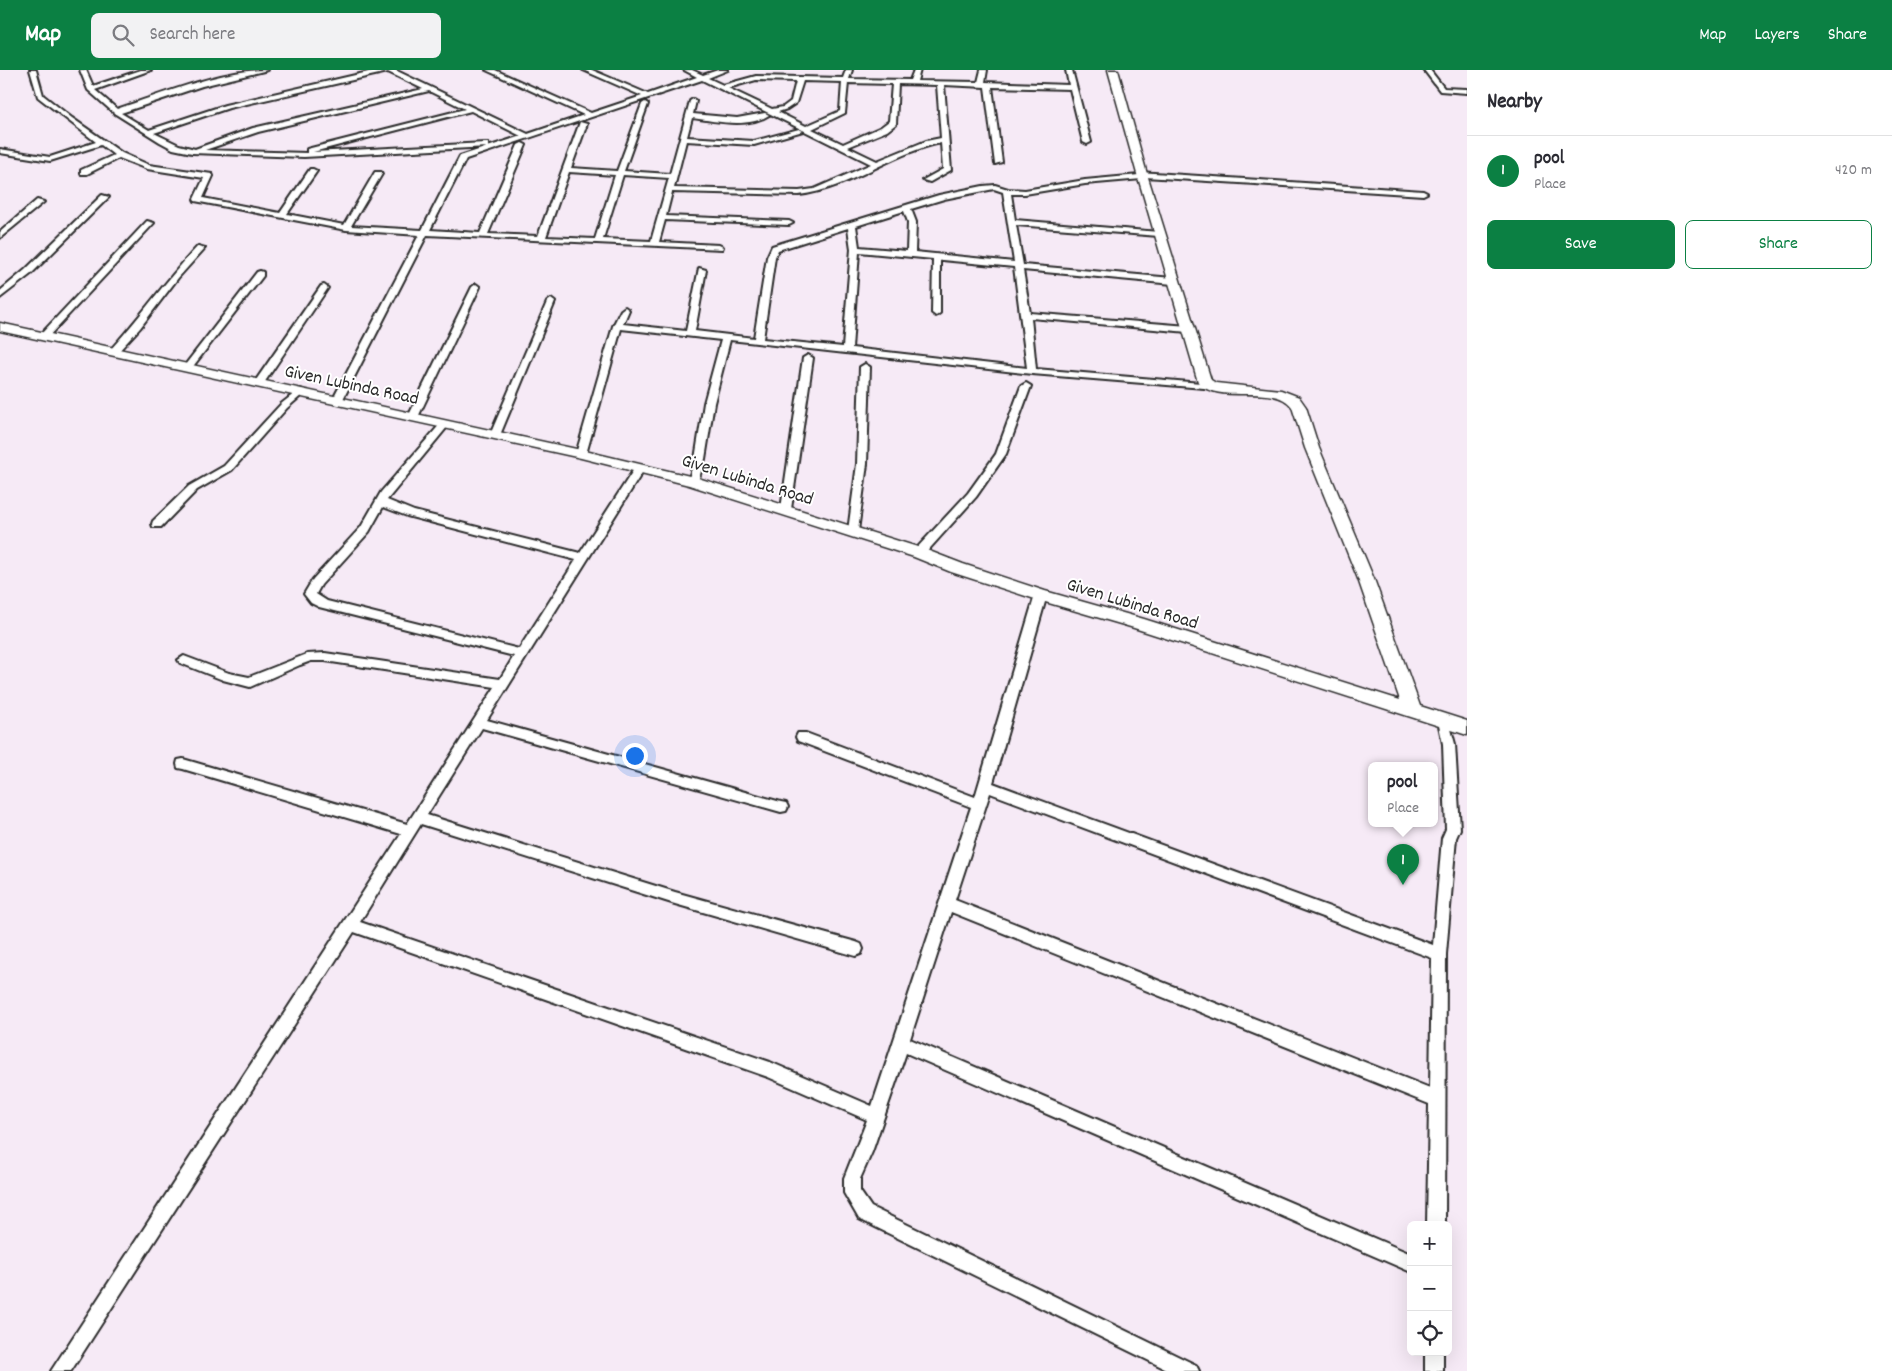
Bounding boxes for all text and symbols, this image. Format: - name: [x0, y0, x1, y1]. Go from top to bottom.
- search box: [91, 13, 441, 58]
- text: Map: [25, 18, 61, 52]
- icon: search: [109, 21, 137, 49]
- text: Search here: [149, 22, 235, 49]
- text: Map: [1699, 23, 1726, 48]
- text: Layers: [1754, 23, 1800, 48]
- text: Share: [1828, 23, 1867, 48]
- text: Nearby: [1487, 88, 1542, 118]
- text: pool: [1534, 146, 1564, 173]
- text: 1: [1501, 159, 1505, 182]
- text: 420 m: [1835, 159, 1872, 182]
- text: Place: [1534, 173, 1566, 196]
- button: Save: [1487, 220, 1675, 269]
- button: Share: [1685, 220, 1872, 269]
- street label: Given Lubinda Road: [282, 359, 421, 414]
- street label: Given Lubinda Road: [678, 448, 816, 514]
- street label: Given Lubinda Road: [1063, 572, 1201, 638]
- your location: [622, 743, 648, 769]
- popup: [1368, 762, 1438, 827]
- text: pool: [1387, 770, 1417, 797]
- text: Place: [1387, 797, 1419, 820]
- pin: 1: [1387, 844, 1419, 885]
- map controls: [1407, 1221, 1452, 1356]
- button: +: [1407, 1221, 1452, 1266]
- button: −: [1407, 1266, 1452, 1311]
- button: locate: [1407, 1311, 1452, 1356]

